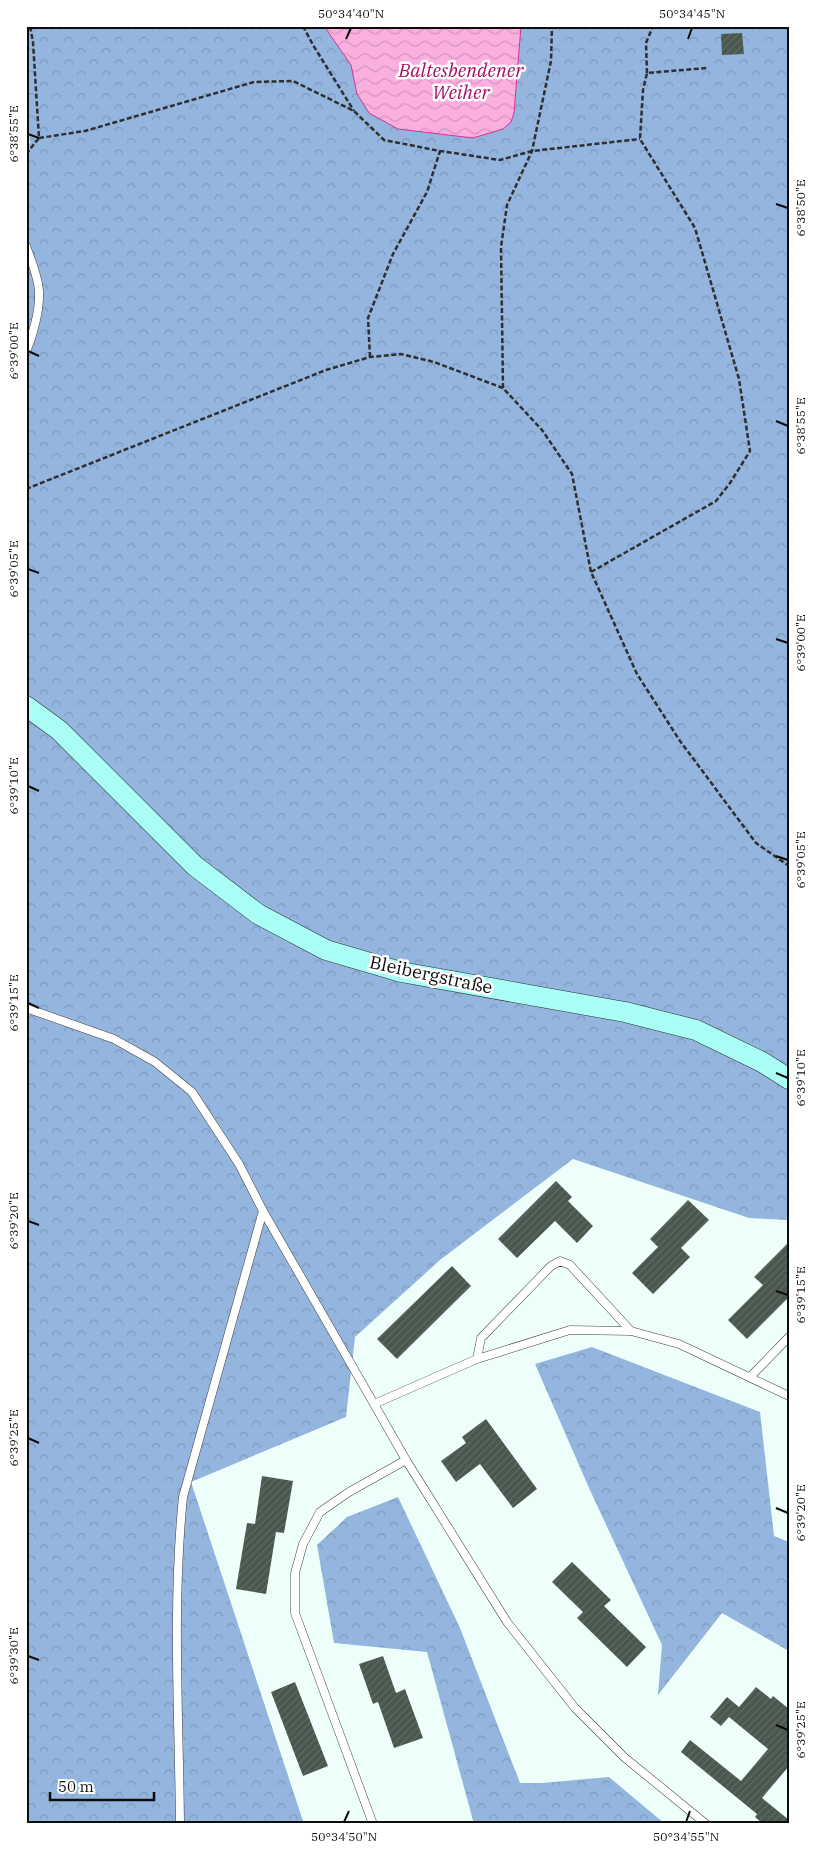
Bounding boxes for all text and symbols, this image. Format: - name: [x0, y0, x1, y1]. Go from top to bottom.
- text: 50°34'40"N: [318, 6, 384, 21]
- text: 50°34'45"N: [659, 6, 725, 21]
- water label: Baltesbendener Weiher: [398, 58, 524, 104]
- text: 6°38'55"E: [6, 105, 21, 163]
- text: 6°38'50"E: [793, 179, 808, 237]
- text: 6°39'00"E: [6, 322, 21, 380]
- text: 6°38'55"E: [793, 397, 808, 455]
- text: 6°39'05"E: [6, 540, 21, 598]
- text: 6°39'00"E: [793, 614, 808, 672]
- text: 6°39'10"E: [6, 757, 21, 815]
- text: 6°39'05"E: [793, 831, 808, 889]
- street label: Bleibergstraße: [368, 950, 495, 999]
- text: 6°39'15"E: [6, 974, 21, 1032]
- text: 6°39'10"E: [793, 1049, 808, 1107]
- text: 6°39'20"E: [6, 1192, 21, 1250]
- text: 6°39'15"E: [793, 1266, 808, 1324]
- text: 6°39'25"E: [6, 1409, 21, 1467]
- text: 6°39'20"E: [793, 1484, 808, 1542]
- text: 6°39'30"E: [6, 1627, 21, 1685]
- text: 6°39'25"E: [793, 1701, 808, 1759]
- scale bar: [50, 1770, 154, 1802]
- text: 50 m: [58, 1777, 94, 1796]
- text: 50°34'50"N: [311, 1829, 377, 1844]
- text: 50°34'55"N: [653, 1829, 719, 1844]

